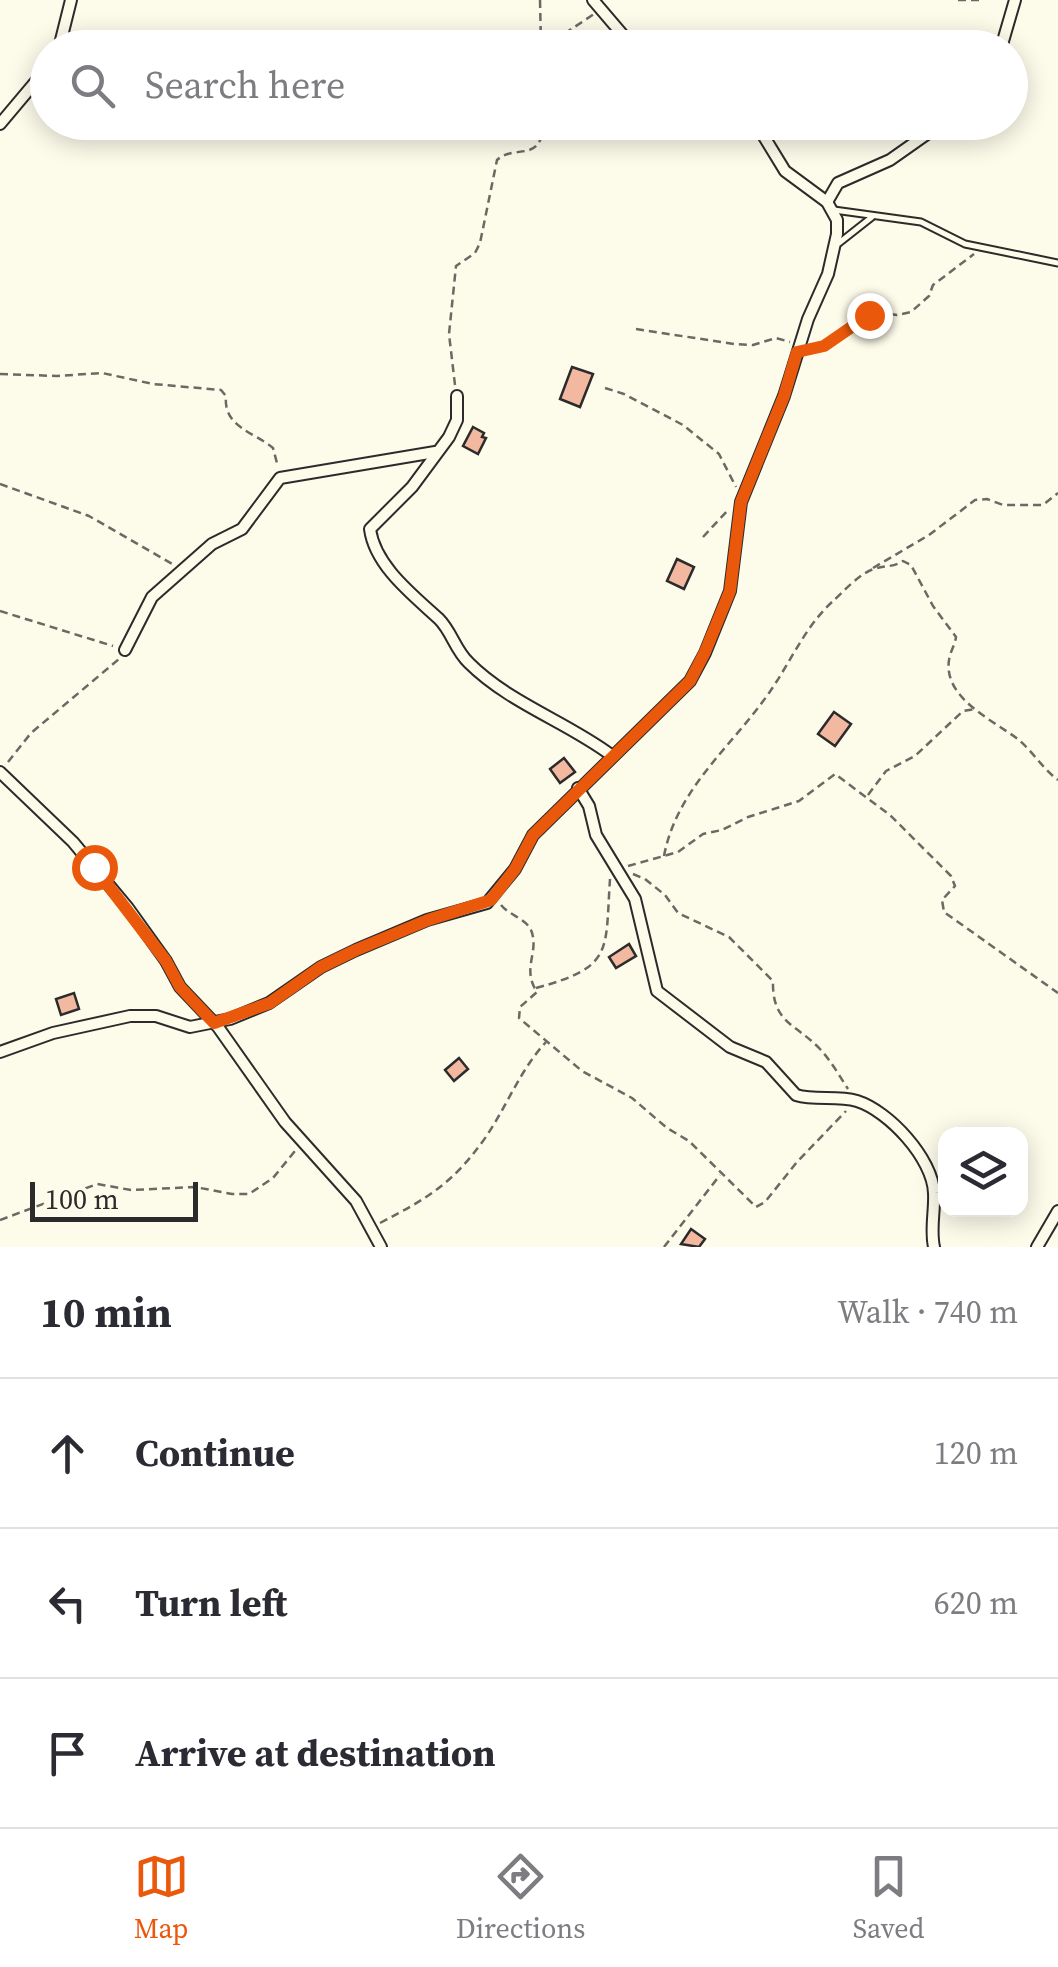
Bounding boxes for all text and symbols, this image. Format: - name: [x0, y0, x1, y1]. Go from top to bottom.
- search box: [30, 30, 1028, 140]
- icon: search: [65, 58, 120, 113]
- text: Search here: [145, 59, 345, 111]
- route end: [847, 293, 893, 339]
- route start: [72, 845, 118, 891]
- map controls: [938, 1127, 1028, 1217]
- button: layers: [938, 1127, 1028, 1217]
- scale bar: [30, 1177, 198, 1222]
- text: 100 m: [45, 1180, 119, 1218]
- text: 10 min: [40, 1283, 172, 1341]
- text: Walk · 740 m: [837, 1290, 1018, 1334]
- icon: ahead: [40, 1426, 95, 1481]
- text: Continue: [135, 1427, 295, 1479]
- text: 120 m: [934, 1431, 1018, 1475]
- icon: left: [40, 1576, 95, 1631]
- text: Turn left: [135, 1577, 287, 1629]
- text: 620 m: [934, 1581, 1018, 1625]
- icon: arrive: [40, 1726, 95, 1781]
- text: Arrive at destination: [135, 1727, 496, 1779]
- tab: Map: [134, 1849, 189, 1947]
- tab: Directions: [456, 1849, 585, 1947]
- tab: Saved: [853, 1849, 924, 1947]

